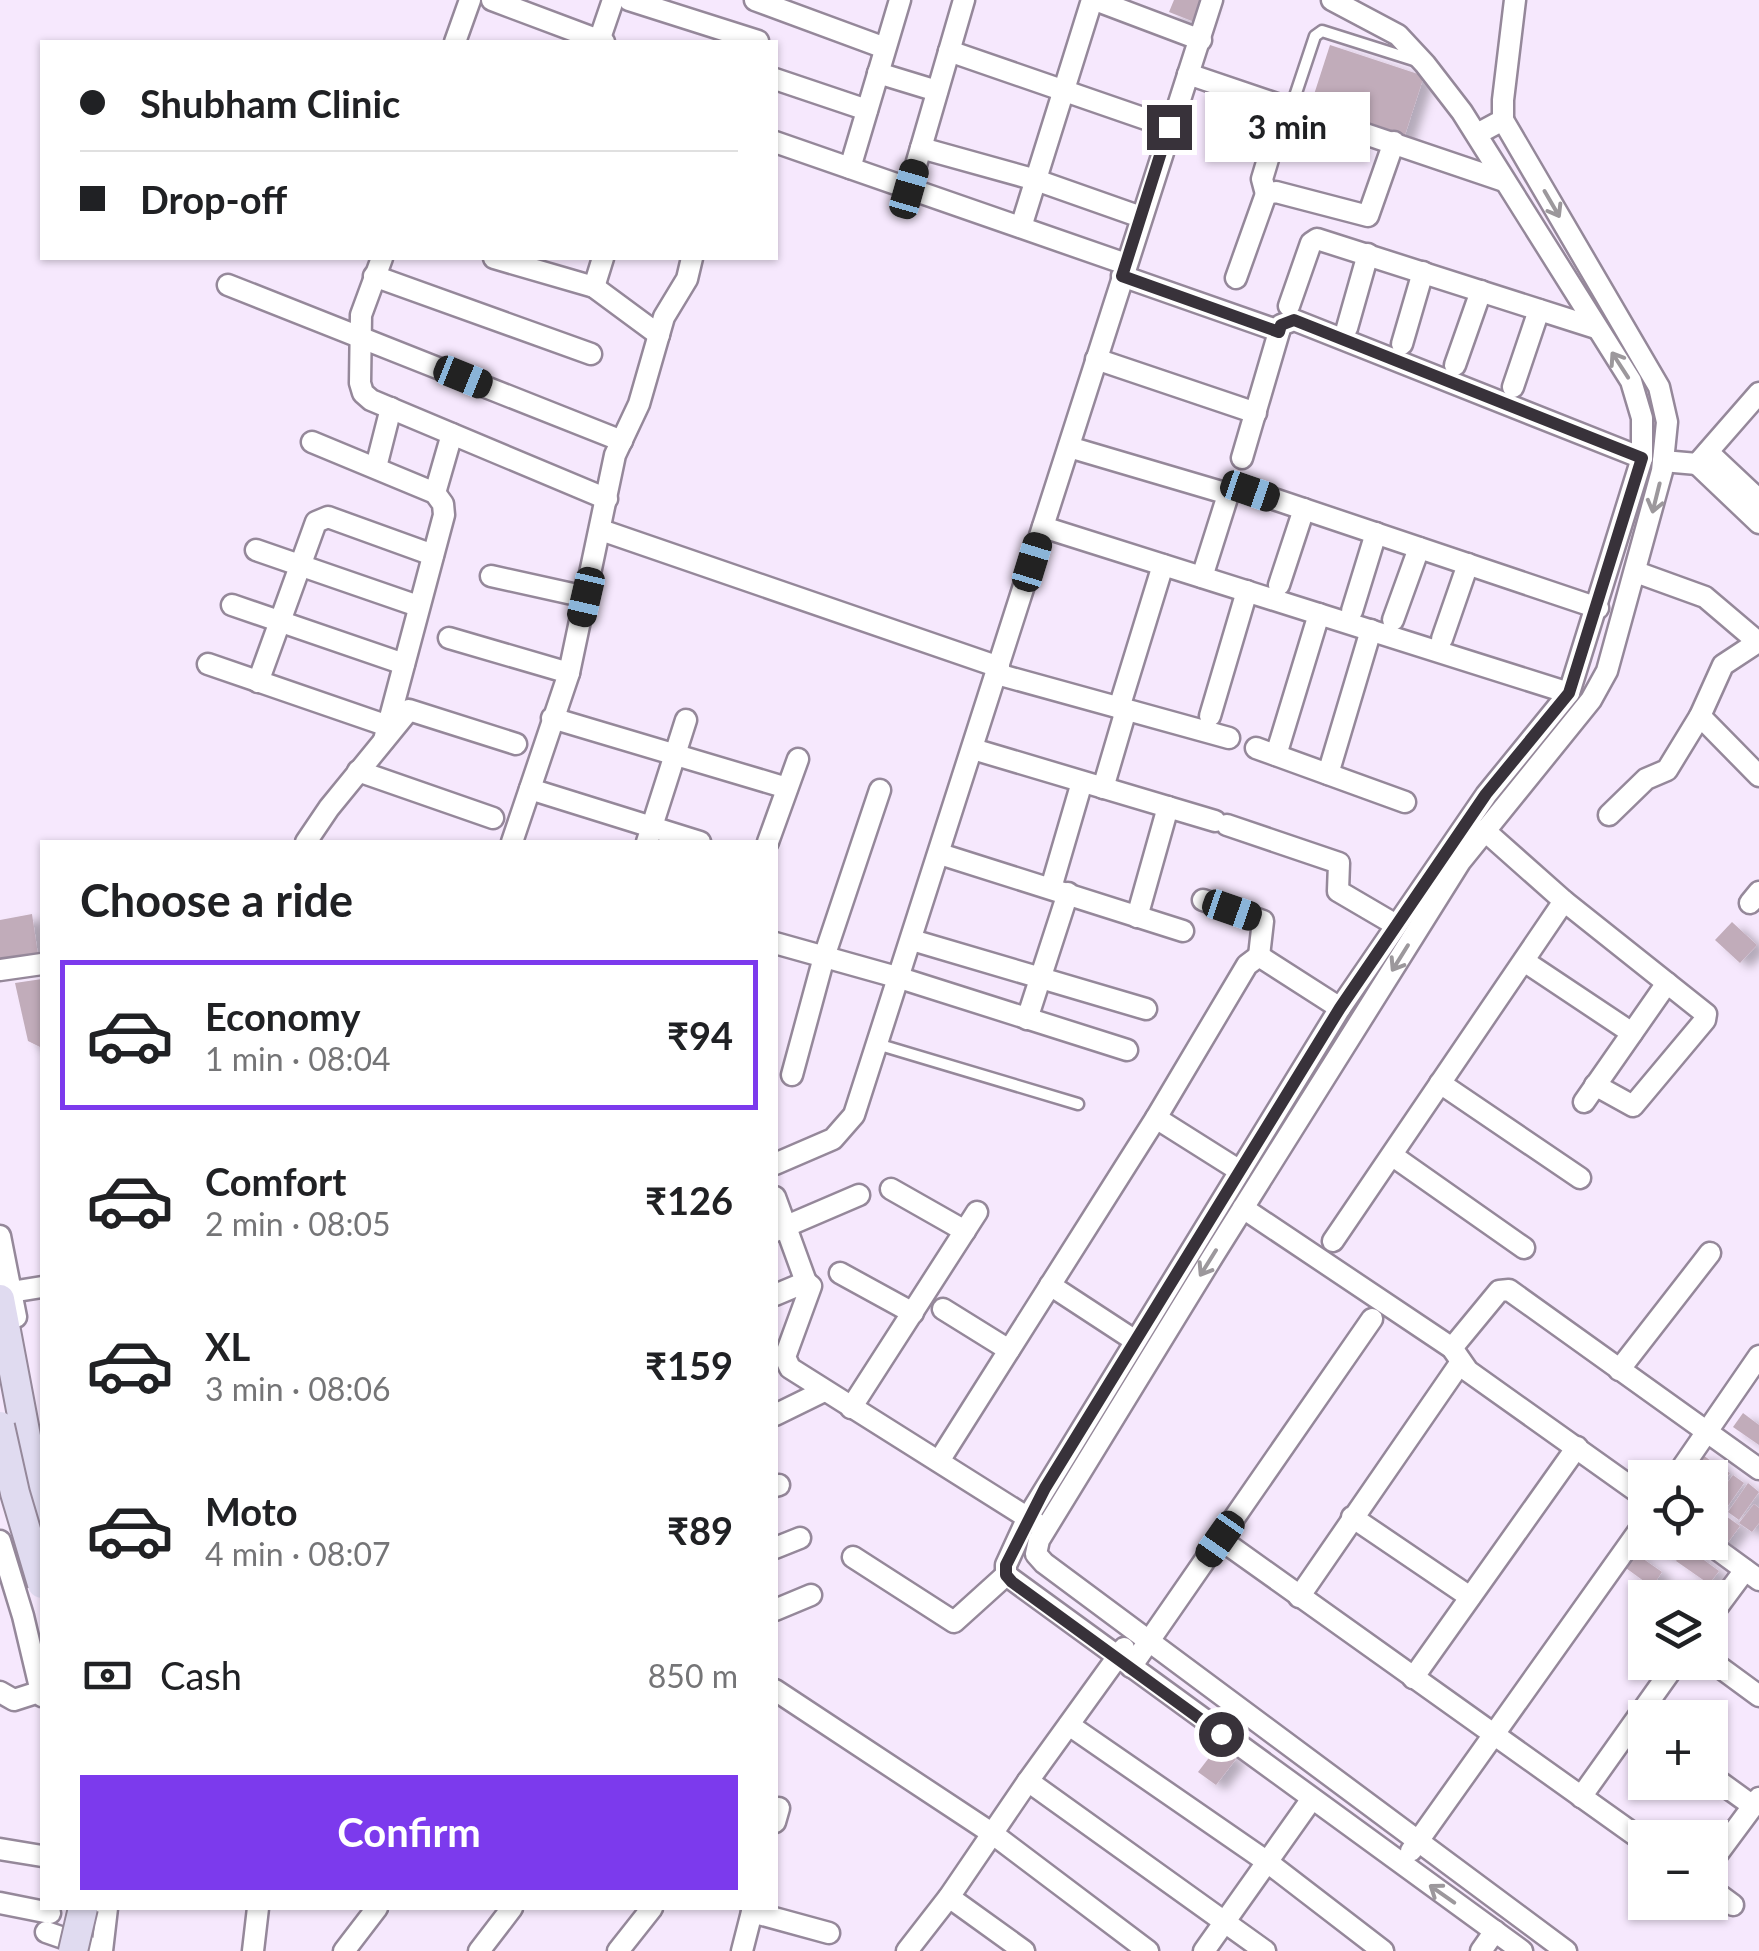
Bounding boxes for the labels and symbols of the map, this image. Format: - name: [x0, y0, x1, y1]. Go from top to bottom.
- callout: 3 min: [1204, 92, 1369, 162]
- route end: [1147, 105, 1192, 150]
- car: [886, 156, 932, 222]
- one-way arrow: [1542, 189, 1562, 218]
- one-way arrow: [1610, 351, 1631, 380]
- car: [430, 352, 496, 402]
- car: [1217, 467, 1283, 515]
- one-way arrow: [1645, 482, 1664, 513]
- car: [1009, 529, 1055, 595]
- car: [565, 564, 607, 630]
- car: [1199, 886, 1265, 934]
- one-way arrow: [1390, 943, 1410, 972]
- one-way arrow: [1198, 1248, 1219, 1277]
- car: [1191, 1506, 1249, 1572]
- route start: [1199, 1712, 1244, 1757]
- one-way arrow: [1429, 1884, 1457, 1905]

